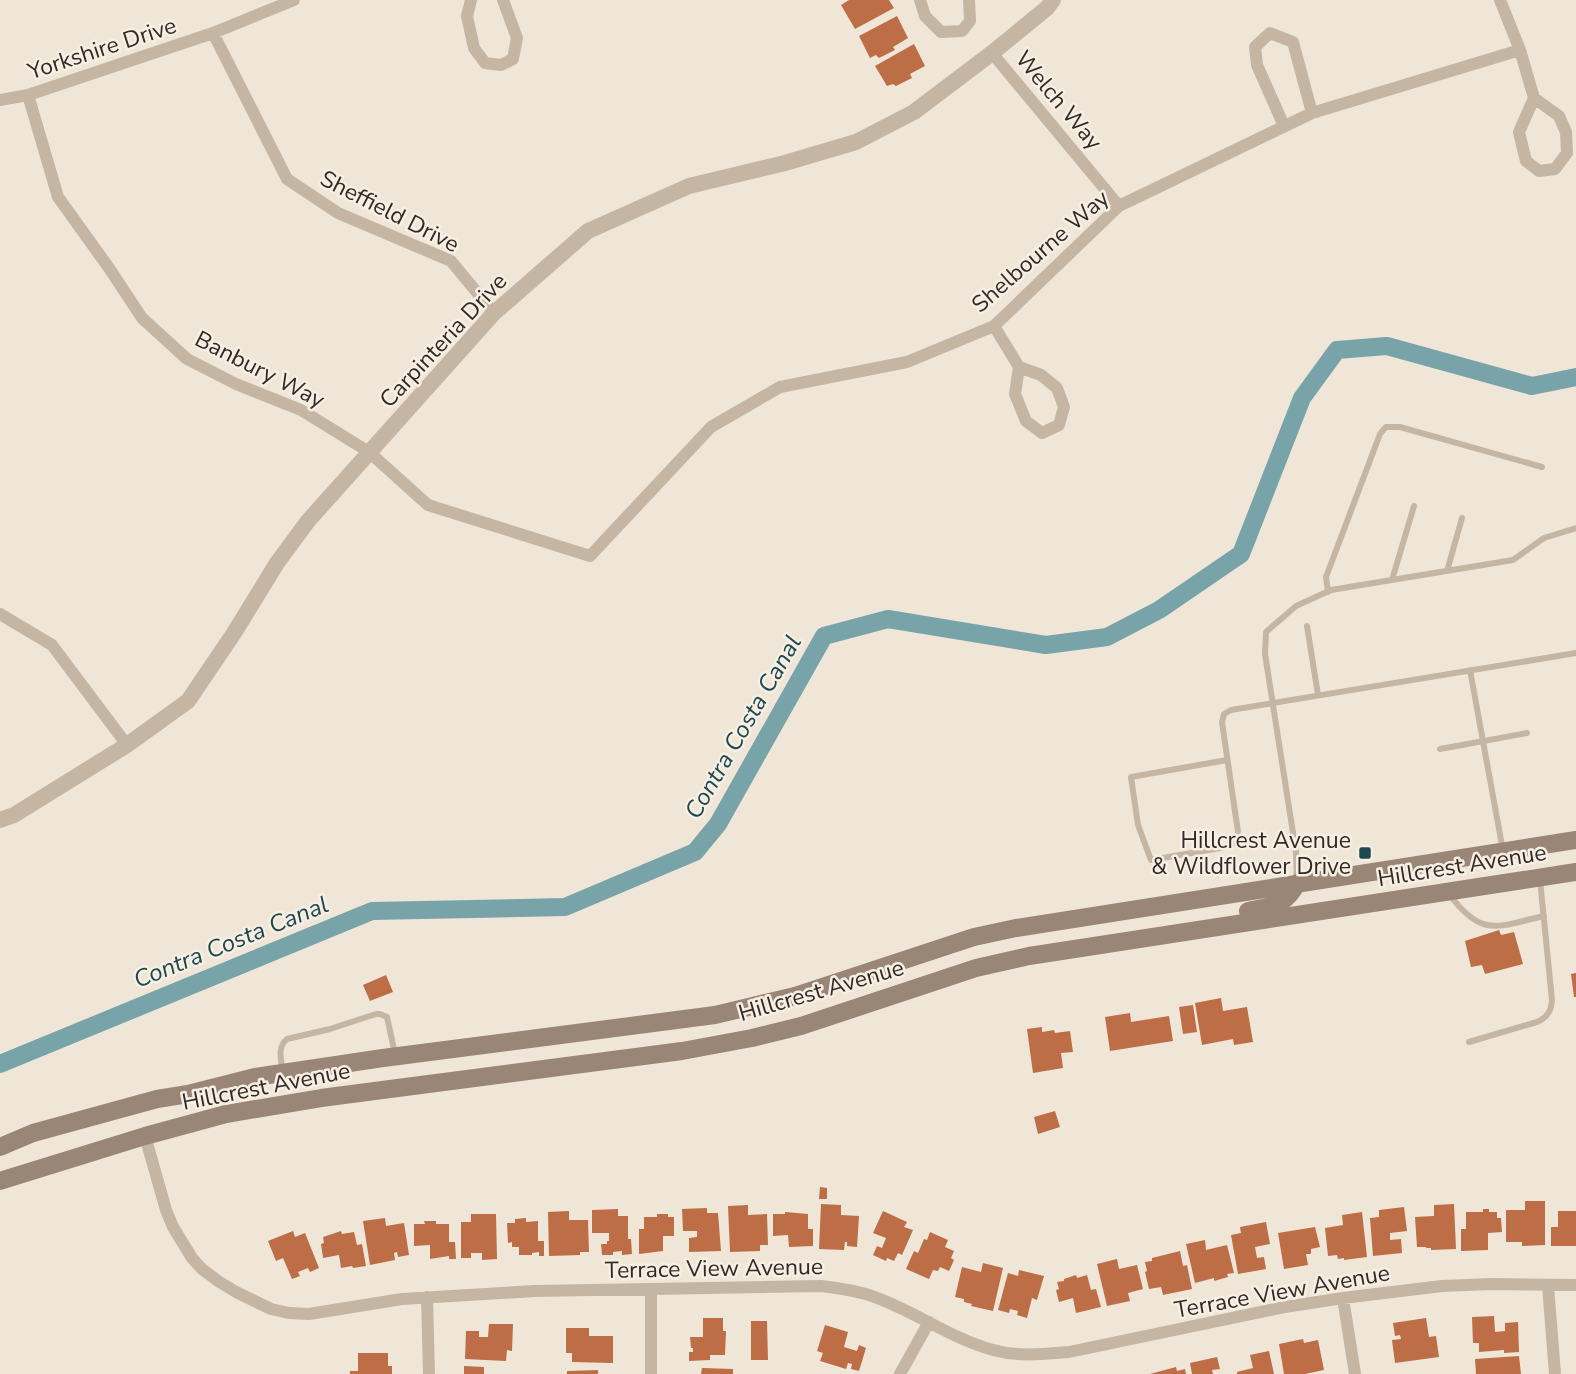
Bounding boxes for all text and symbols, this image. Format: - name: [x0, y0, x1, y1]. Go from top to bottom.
- street label: Yorkshire Drive: [23, 10, 180, 87]
- street label: Welch Way: [1008, 44, 1109, 157]
- street label: Sheffield Drive: [315, 163, 465, 260]
- street label: Shelbourne Way: [965, 183, 1116, 320]
- street label: Carpinteria Drive: [373, 266, 514, 414]
- street label: Banbury Way: [190, 323, 330, 415]
- water label: Contra Costa Canal: [677, 629, 809, 825]
- place label: Hillcrest Avenue & Wildflower Drive: [1151, 825, 1351, 882]
- street label: Hillcrest Avenue: [1375, 837, 1549, 894]
- marker: Hillcrest Avenue & Wildflower Drive: [1357, 845, 1373, 861]
- water label: Contra Costa Canal: [129, 888, 333, 996]
- street label: Hillcrest Avenue: [735, 952, 907, 1029]
- street label: Hillcrest Avenue: [179, 1055, 353, 1118]
- street label: Terrace View Avenue: [605, 1251, 823, 1286]
- street label: Terrace View Avenue: [1172, 1257, 1392, 1326]

